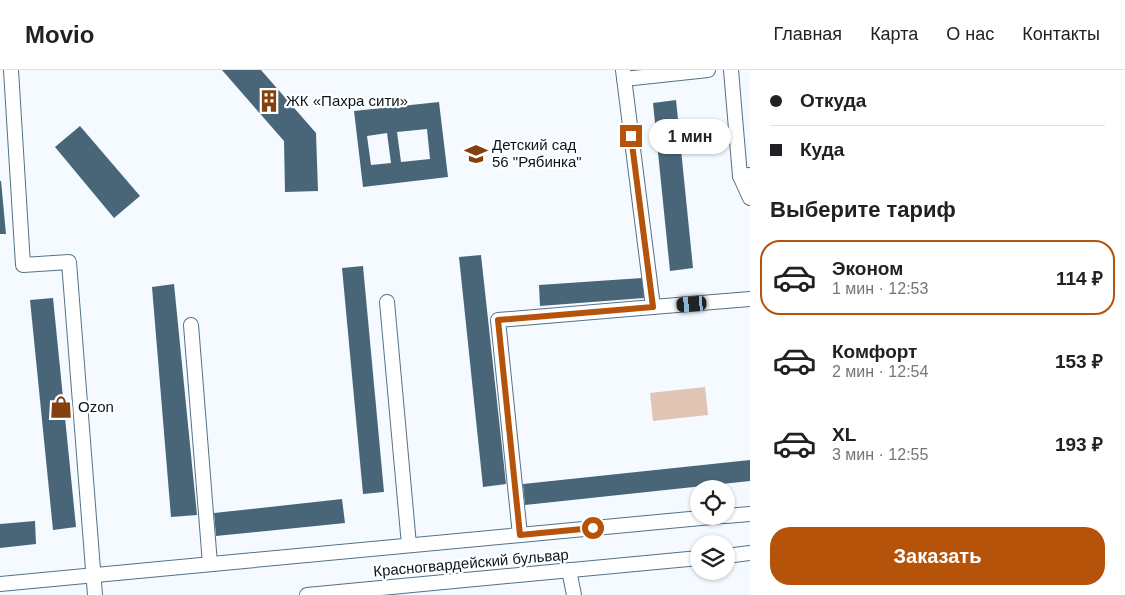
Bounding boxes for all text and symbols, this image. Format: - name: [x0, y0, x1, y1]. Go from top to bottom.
- text: Movio: [25, 21, 94, 48]
- text: Главная: [774, 24, 842, 44]
- text: Карта: [870, 24, 918, 44]
- text: О нас: [946, 24, 994, 44]
- text: Контакты: [1022, 24, 1100, 44]
- building icon: ЖК «Пахра сити»: [256, 88, 282, 114]
- text: Откуда: [800, 90, 866, 111]
- place label: ЖК «Пахра сити»: [286, 92, 408, 109]
- callout: 1 мин: [648, 118, 731, 154]
- route end: [620, 125, 642, 147]
- text: 1 мин: [668, 128, 712, 145]
- place label: Детский сад 56 "Рябинка": [492, 136, 582, 170]
- text: Куда: [800, 139, 844, 160]
- school or university icon: Детский сад 56 "Рябинка": [463, 141, 489, 167]
- text: Выберите тариф: [770, 197, 956, 222]
- icon: car: [772, 255, 817, 300]
- text: Эконом: [832, 258, 903, 279]
- text: 114 ₽: [1056, 268, 1103, 289]
- text: 1 мин · 12:53: [832, 280, 928, 297]
- car: [676, 295, 707, 313]
- icon: car: [772, 338, 817, 383]
- text: Комфорт: [832, 341, 917, 362]
- text: 153 ₽: [1055, 351, 1103, 372]
- text: 2 мин · 12:54: [832, 363, 928, 380]
- shop icon: Ozon: [48, 394, 74, 420]
- place label: Ozon: [78, 398, 114, 415]
- icon: car: [772, 421, 817, 466]
- text: XL: [832, 424, 856, 445]
- text: 193 ₽: [1055, 434, 1103, 455]
- text: 3 мин · 12:55: [832, 446, 928, 463]
- map controls: [690, 480, 735, 580]
- button: locate: [690, 480, 735, 525]
- route start: [582, 517, 604, 539]
- button: Заказать: [770, 527, 1105, 585]
- button: layers: [690, 535, 735, 580]
- street label: Красногвардейский бульвар: [373, 545, 569, 580]

